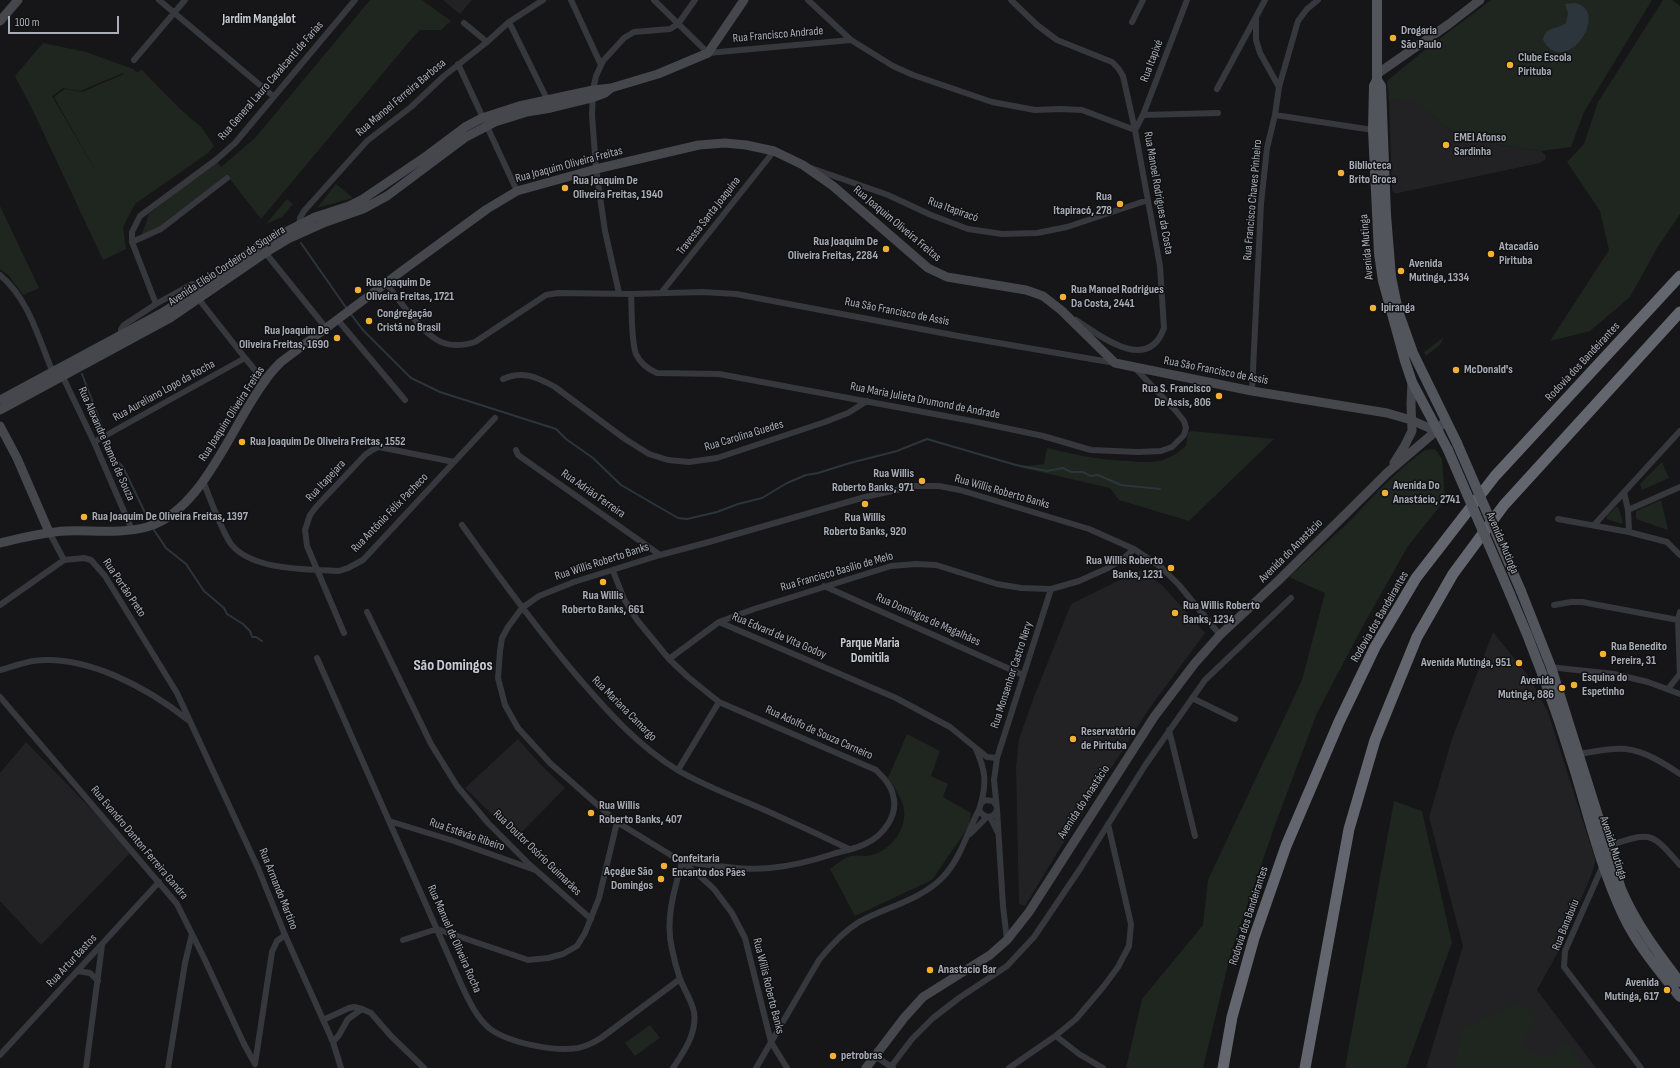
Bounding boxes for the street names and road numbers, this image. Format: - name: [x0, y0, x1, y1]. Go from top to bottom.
- street label: Rua General Lauro Cavalcanti de Farias: [215, 18, 327, 144]
- street label: Rua Francisco Andrade: [732, 24, 824, 46]
- street label: Rua Itapixé: [1137, 38, 1167, 84]
- street label: Rua Manoel Ferreira Barbosa: [353, 56, 449, 140]
- street label: Rua Manoel Rodrigues da Costa: [1140, 130, 1176, 256]
- street label: Rua Francisco Chaves Pinheiro: [1241, 139, 1265, 261]
- street label: Rua Joaquim Oliveira Freitas: [514, 144, 624, 186]
- street label: Travessa Santa Joaquina: [674, 174, 744, 258]
- street label: Rua Joaquim Oliveira Freitas: [850, 183, 944, 265]
- street label: Rua Itapiracó: [926, 194, 980, 226]
- street label: Avenida Mutinga: [1357, 214, 1377, 280]
- street label: Avenida Elísio Cordeiro de Siqueira: [166, 223, 288, 309]
- street label: Rua São Francisco de Assis: [844, 295, 950, 329]
- street label: Rodovia dos Bandeirantes: [1543, 319, 1623, 405]
- street label: Rua São Francisco de Assis: [1163, 354, 1269, 388]
- street label: Rua Aureliano Lopo da Rocha: [111, 357, 217, 425]
- street label: Rua Joaquim Oliveira Freitas: [196, 364, 268, 464]
- street label: Rua Maria Julieta Drumond de Andrade: [849, 379, 1001, 423]
- street label: Rua Alexandre Ramos de Souza: [74, 385, 138, 503]
- street label: Rua Carolina Guedes: [703, 417, 785, 455]
- street label: Rua Itapejara: [303, 457, 349, 505]
- street label: Rua Adrião Ferreira: [558, 467, 628, 521]
- street label: Rua Antônio Félix Pacheco: [348, 470, 432, 556]
- street label: Rua Willis Roberto Banks: [953, 472, 1051, 512]
- street label: Avenida Mutinga: [1483, 510, 1521, 576]
- street label: Avenida do Anastácio: [1256, 516, 1326, 586]
- street label: Rua Willis Roberto Banks: [553, 540, 651, 584]
- street label: Rua Francisco Basílio de Melo: [779, 549, 895, 595]
- street label: Rua Portão Preto: [99, 556, 149, 620]
- street label: Rodovia dos Bandeirantes: [1348, 569, 1412, 665]
- street label: Rua Domingos de Magalhães: [874, 590, 982, 650]
- street label: Rua Edvard de Vita Godoy: [730, 610, 828, 662]
- street label: Rua Monsenhor Castro Nery: [988, 620, 1036, 730]
- street label: Rua Mariana Camargo: [588, 673, 660, 745]
- street label: Rua Adolfo de Souza Carneiro: [763, 703, 875, 763]
- street label: Avenida do Anastácio: [1055, 763, 1113, 841]
- street label: Rua Evandro Danton Ferreira Gandra: [87, 783, 191, 903]
- street label: Rua Doutor Osório Guimarães: [490, 807, 584, 899]
- street label: Rua Estêvão Ribeiro: [427, 815, 507, 855]
- street label: Avenida Mutinga: [1596, 815, 1630, 881]
- street label: Rua Armando Martino: [255, 846, 301, 932]
- street label: Rodovia dos Bandeirantes: [1226, 865, 1272, 967]
- street label: Rua Manuel de Oliveira Rocha: [424, 883, 484, 995]
- street label: Rua Banabuiu: [1549, 897, 1583, 953]
- street label: Rua Artur Bastos: [44, 932, 100, 990]
- street label: Rua Willis Roberto Banks: [749, 937, 787, 1035]

